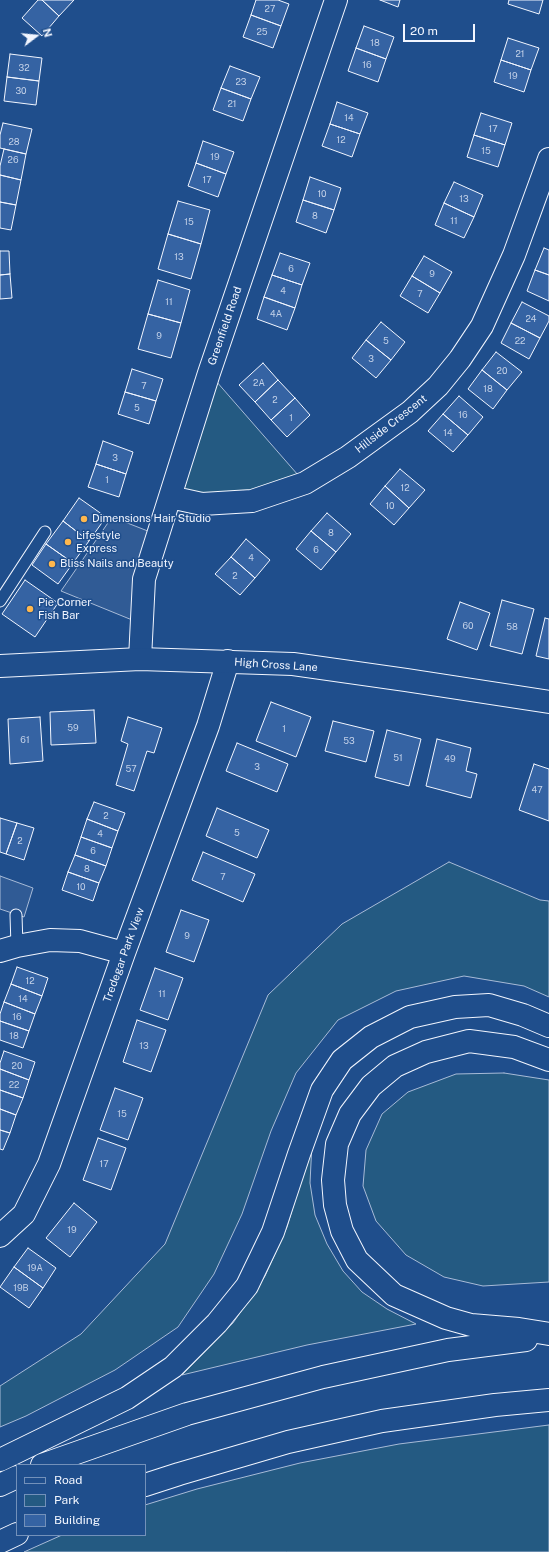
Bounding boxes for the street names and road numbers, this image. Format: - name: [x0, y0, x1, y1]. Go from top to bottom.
- street label: Greenfield Road: [205, 285, 245, 367]
- street label: Hillside Crescent: [352, 392, 430, 456]
- street label: High Cross Lane: [234, 656, 318, 674]
- street label: Tredegar Park View: [101, 906, 147, 1004]

